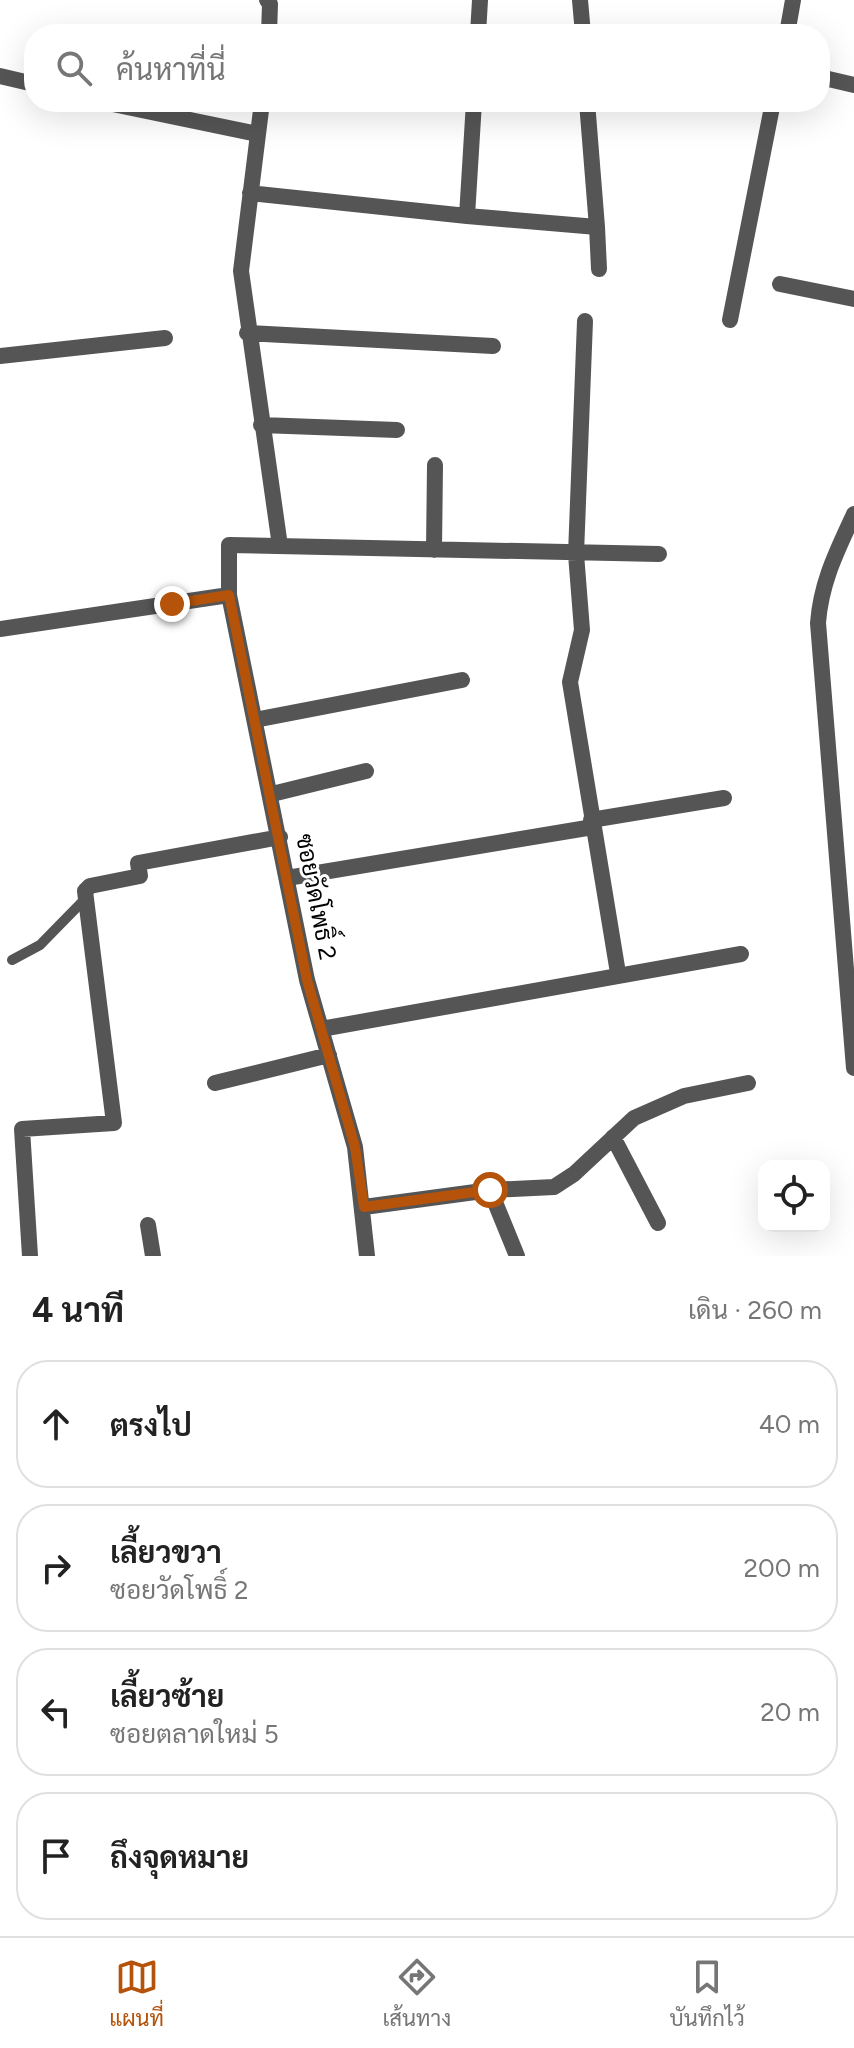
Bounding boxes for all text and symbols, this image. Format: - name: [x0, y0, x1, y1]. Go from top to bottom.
- search box: [24, 24, 830, 112]
- icon: search: [52, 46, 96, 90]
- text: ค้นหาที่นี่: [116, 51, 226, 88]
- route end: [154, 586, 190, 622]
- street label: ซอยวัดโพธิ์ 2: [290, 830, 350, 962]
- map controls: [758, 1160, 830, 1232]
- button: locate: [758, 1160, 830, 1232]
- route start: [472, 1172, 508, 1208]
- text: 4 นาที: [32, 1290, 124, 1331]
- text: เดิน · 260 m: [688, 1294, 822, 1326]
- icon: ahead: [34, 1402, 78, 1446]
- text: ตรงไป: [110, 1407, 192, 1444]
- text: 40 m: [759, 1408, 820, 1440]
- text: เลี้ยวขวา: [110, 1534, 222, 1571]
- icon: right: [34, 1546, 78, 1590]
- text: 200 m: [744, 1552, 820, 1584]
- text: ซอยวัดโพธิ์ 2: [110, 1574, 248, 1606]
- text: เลี้ยวซ้าย: [110, 1678, 224, 1715]
- icon: left: [34, 1690, 78, 1734]
- text: 20 m: [760, 1696, 820, 1728]
- text: ซอยตลาดใหม่ 5: [110, 1718, 279, 1750]
- icon: arrive: [34, 1834, 78, 1878]
- text: ถึงจุดหมาย: [110, 1839, 249, 1876]
- tab: แผนที่: [109, 1955, 164, 2032]
- tab: เส้นทาง: [382, 1955, 451, 2032]
- tab: บันทึกไว้: [670, 1955, 745, 2032]

